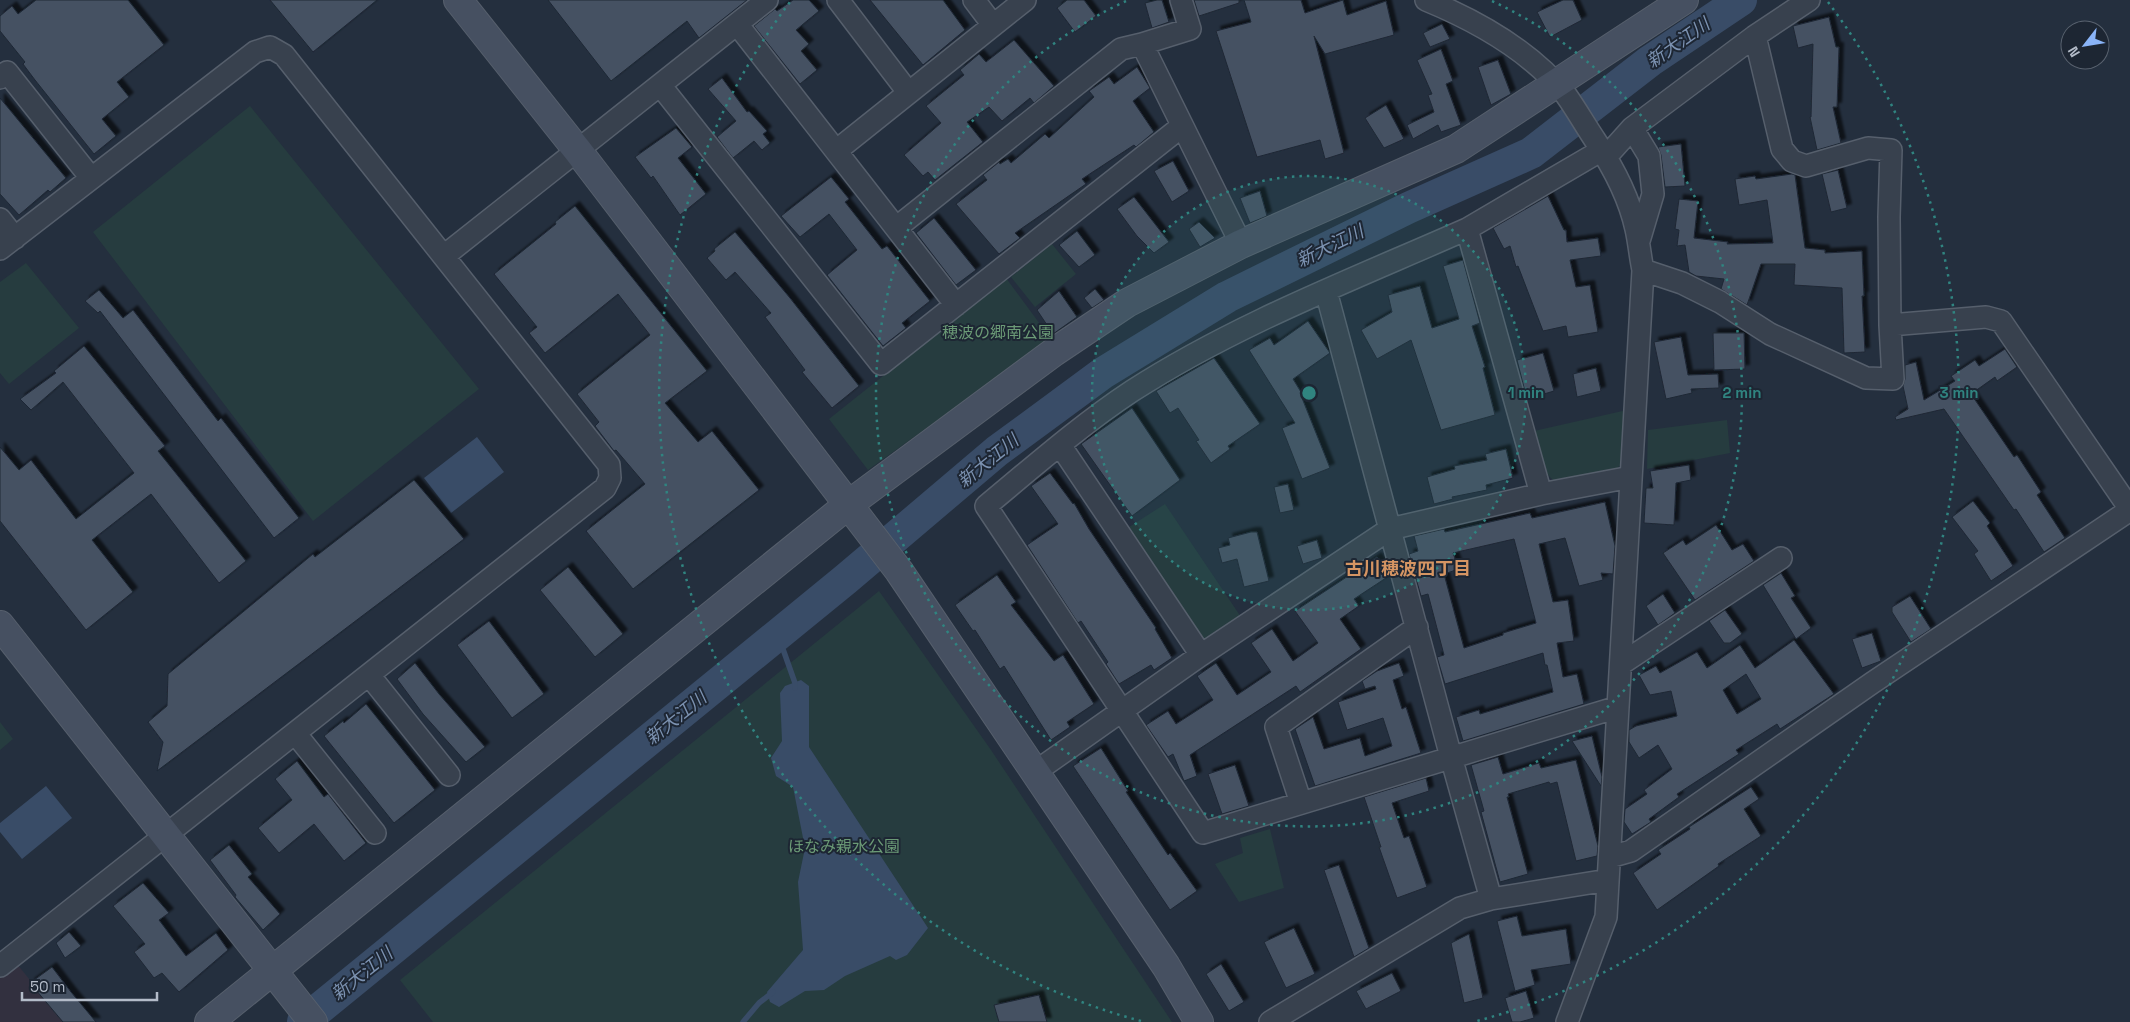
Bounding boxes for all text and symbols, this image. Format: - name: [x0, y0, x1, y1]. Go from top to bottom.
- water label: 新大江川: [1642, 11, 1715, 73]
- north arrow: [2060, 20, 2110, 70]
- text: N: [2064, 43, 2084, 60]
- water label: 新大江川: [1292, 219, 1369, 272]
- park label: 穂波の郷南公園: [942, 322, 1054, 343]
- text: 1 min: [1508, 383, 1544, 402]
- text: 2 min: [1723, 383, 1761, 402]
- text: 3 min: [1940, 383, 1978, 402]
- centre of rings: [1300, 384, 1318, 402]
- water label: 新大江川: [952, 428, 1024, 492]
- district label: 古川穂波四丁目: [1345, 557, 1471, 580]
- water label: 新大江川: [640, 685, 712, 749]
- park label: ほなみ親水公園: [788, 836, 900, 857]
- water label: 新大江川: [326, 941, 398, 1005]
- scale bar: [22, 970, 158, 1002]
- text: 50 m: [30, 977, 65, 996]

